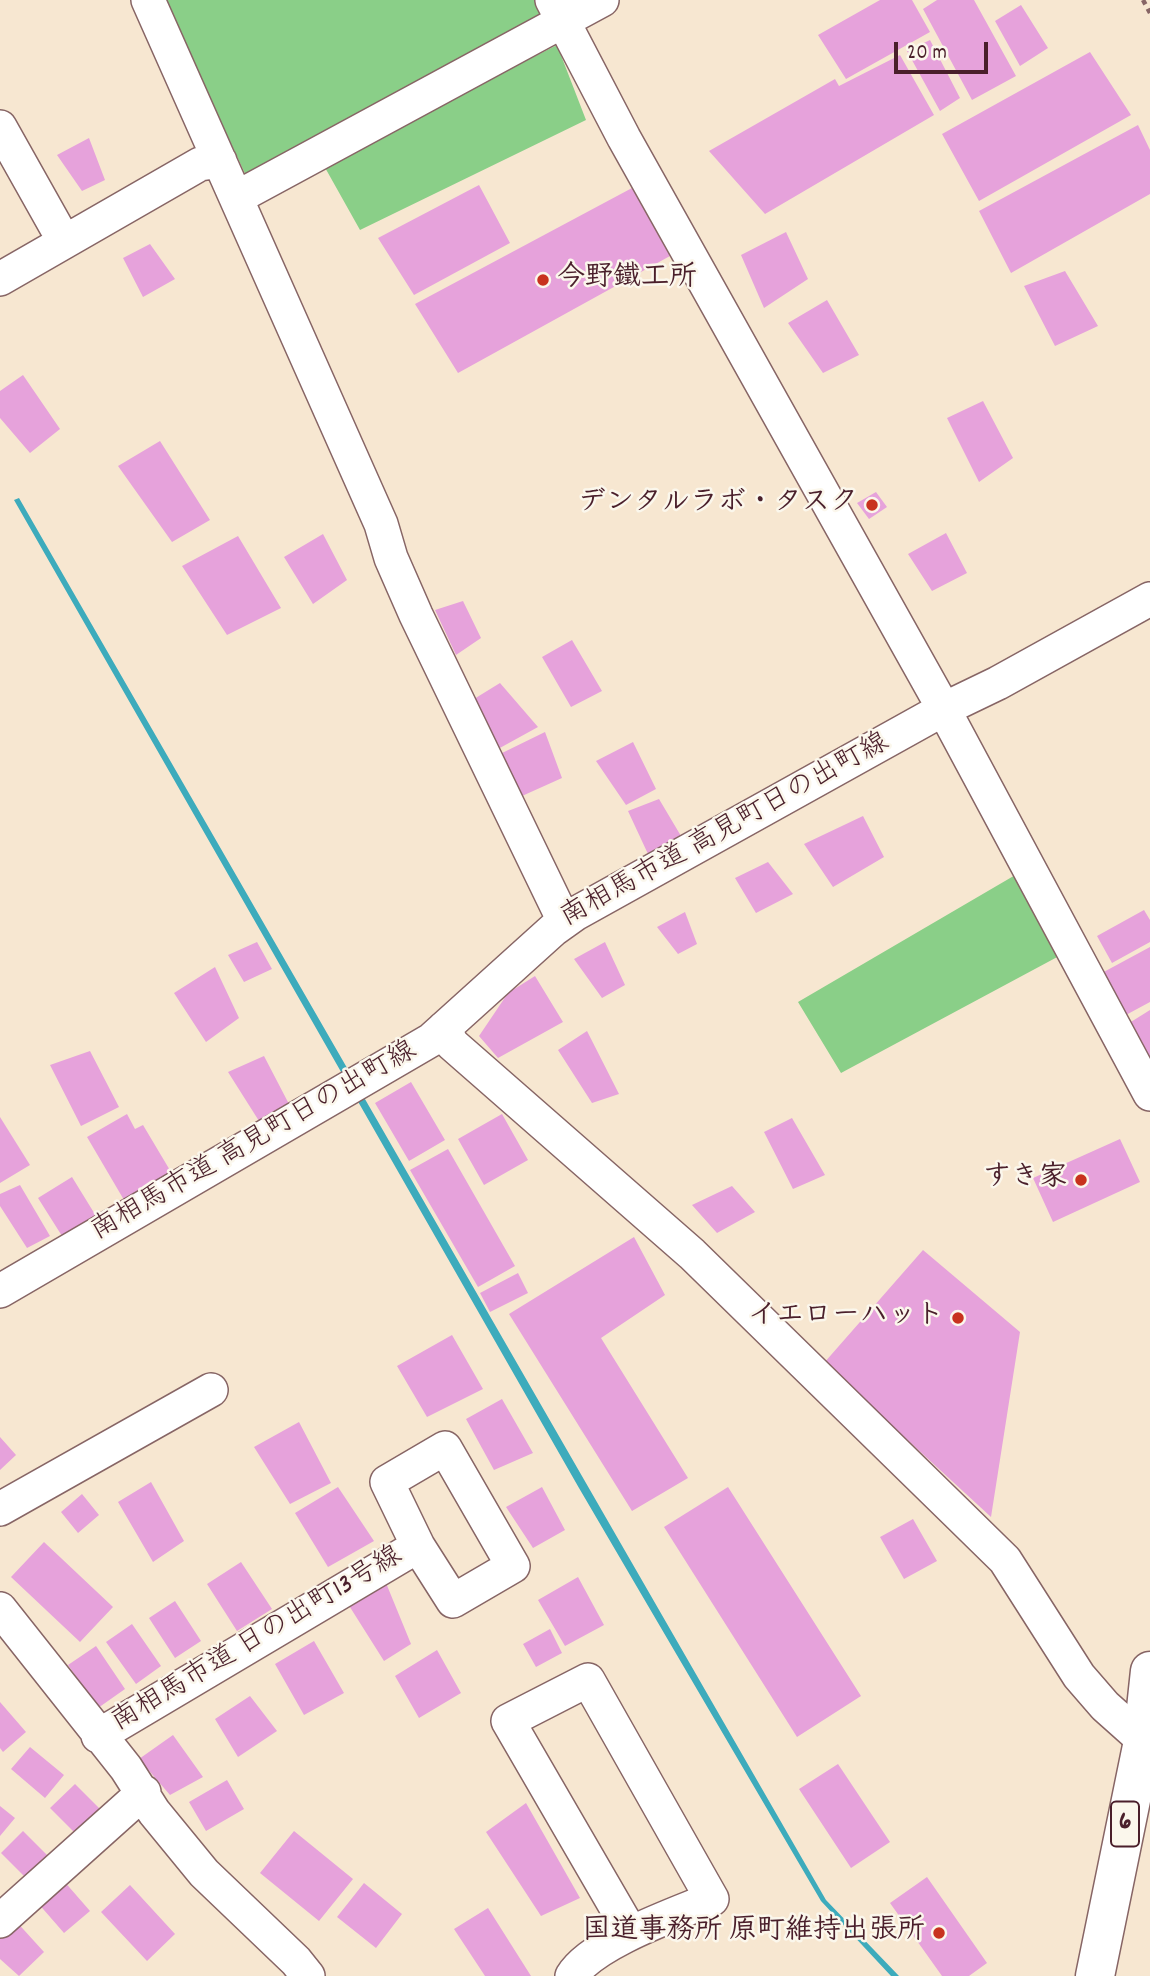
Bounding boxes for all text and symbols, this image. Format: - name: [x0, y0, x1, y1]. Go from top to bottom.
- scale bar: [898, 28, 992, 72]
- text: 20 m: [907, 39, 947, 69]
- place label: 今野鐵工所: [557, 263, 697, 297]
- marker: 今野鐵工所: [535, 272, 551, 288]
- place label: デンタルラボ・タスク: [578, 488, 858, 522]
- marker: デンタルラボ・タスク: [864, 497, 880, 513]
- street label: 南相馬市道 高見町日の出町線: [556, 728, 896, 936]
- street label: 南相馬市道 高見町日の出町線: [86, 1036, 424, 1250]
- place label: すき家: [983, 1163, 1067, 1197]
- marker: すき家: [1073, 1172, 1089, 1188]
- place label: イエローハット: [748, 1301, 944, 1335]
- marker: イエローハット: [950, 1310, 966, 1326]
- street label: 南相馬市道 日の出町13号線: [107, 1541, 409, 1741]
- road number: 6: [1111, 1801, 1139, 1846]
- place label: 国道事務所 原町維持出張所: [583, 1916, 925, 1950]
- marker: 国道事務所 原町維持出張所: [931, 1925, 947, 1941]

